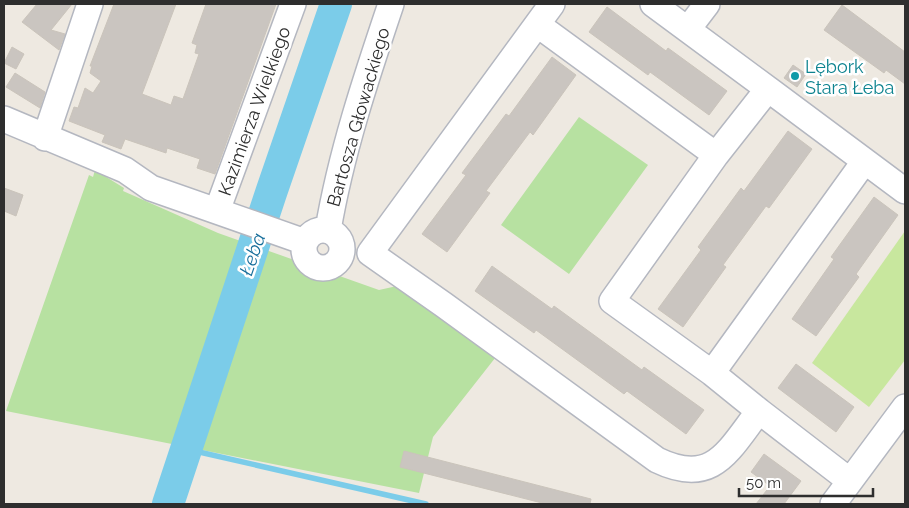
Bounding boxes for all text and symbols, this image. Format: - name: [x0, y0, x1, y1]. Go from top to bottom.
- street label: Kazimierza Wielkiego: [214, 23, 294, 198]
- street label: Bartosza Głowackiego: [322, 25, 394, 209]
- place label: Lębork Stara Łeba: [805, 56, 894, 98]
- marker: Lębork Stara Łeba: [789, 70, 801, 82]
- water label: Łeba: [235, 230, 269, 278]
- scale bar: [739, 466, 873, 498]
- text: 50 m: [746, 474, 781, 492]

